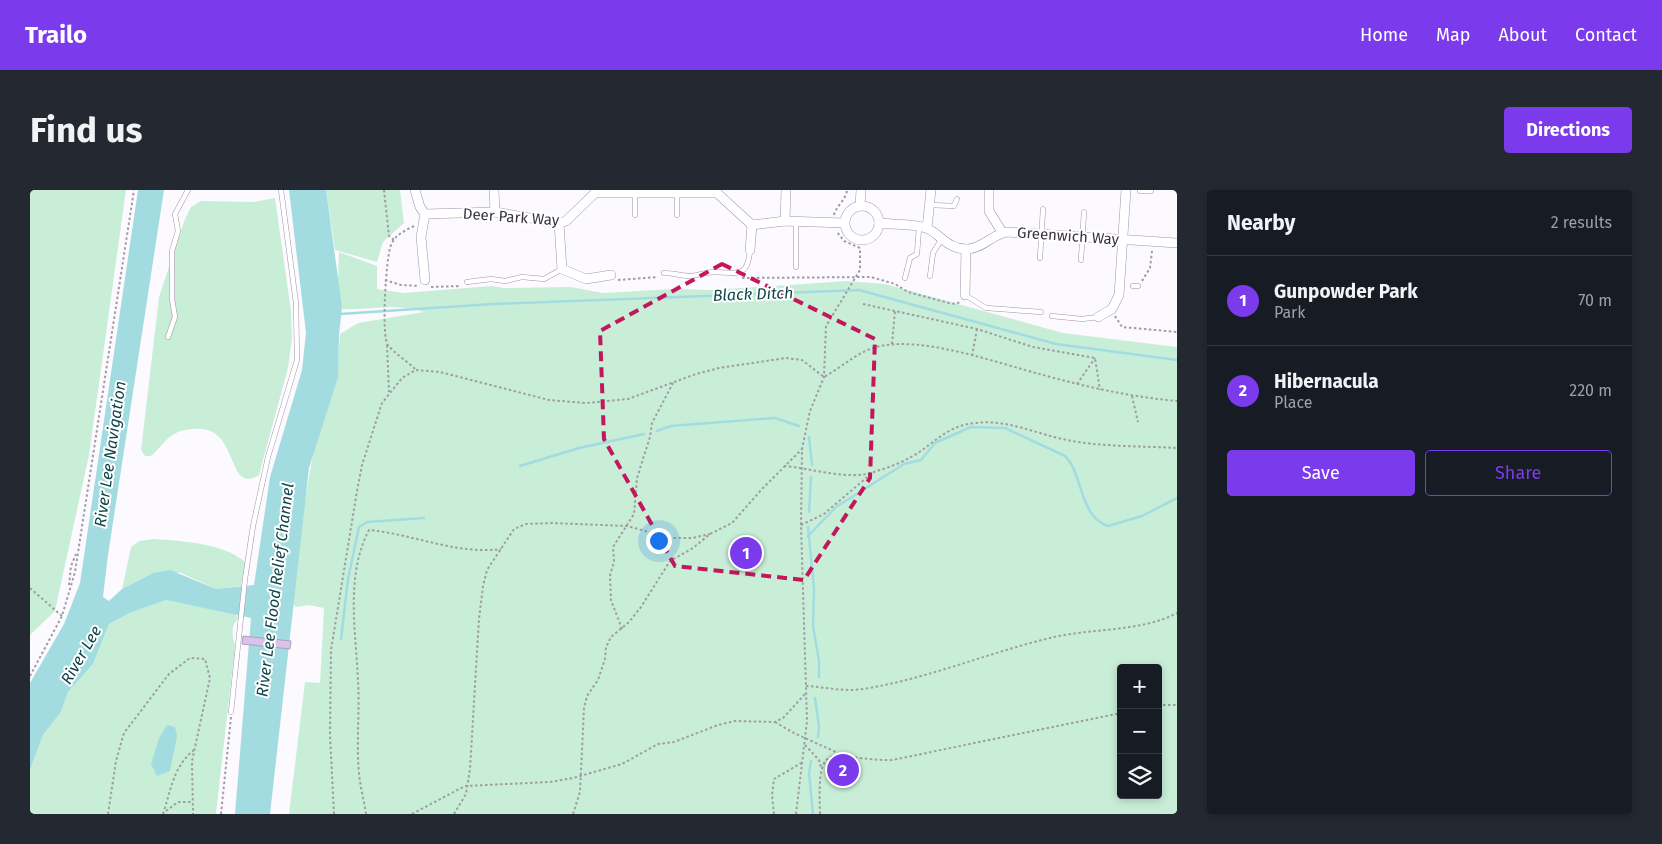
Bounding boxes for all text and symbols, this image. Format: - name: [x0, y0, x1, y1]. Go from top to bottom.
- text: Trailo: [25, 21, 87, 49]
- text: Home: [1360, 24, 1408, 46]
- text: Map: [1436, 24, 1470, 46]
- text: About: [1498, 24, 1547, 46]
- text: Contact: [1575, 24, 1637, 46]
- button: Directions: [1504, 107, 1632, 153]
- text: Find us: [30, 109, 142, 151]
- street label: Deer Park Way: [462, 205, 560, 229]
- text: Nearby: [1227, 210, 1295, 236]
- text: 2 results: [1551, 213, 1612, 232]
- street label: Greenwich Way: [1016, 223, 1120, 249]
- text: Gunpowder Park: [1274, 280, 1418, 303]
- water label: Black Ditch: [712, 283, 794, 305]
- text: 1: [1239, 291, 1247, 310]
- text: 70 m: [1578, 291, 1612, 310]
- text: Park: [1274, 303, 1306, 322]
- text: Hibernacula: [1274, 370, 1379, 393]
- water label: River Lee Navigation: [90, 380, 130, 528]
- text: 2: [1239, 381, 1247, 400]
- text: 220 m: [1569, 381, 1612, 400]
- text: Place: [1274, 393, 1313, 412]
- button: Save: [1227, 450, 1415, 496]
- button: Share: [1425, 450, 1612, 496]
- water label: River Lee Flood Relief Channel: [252, 482, 298, 698]
- your location: [646, 528, 672, 554]
- pin: 1: [730, 534, 762, 572]
- water label: River Lee: [57, 622, 105, 688]
- map controls: [1117, 664, 1162, 799]
- button: +: [1117, 664, 1162, 709]
- button: −: [1117, 709, 1162, 754]
- pin: 2: [827, 751, 859, 789]
- button: layers: [1117, 754, 1162, 799]

